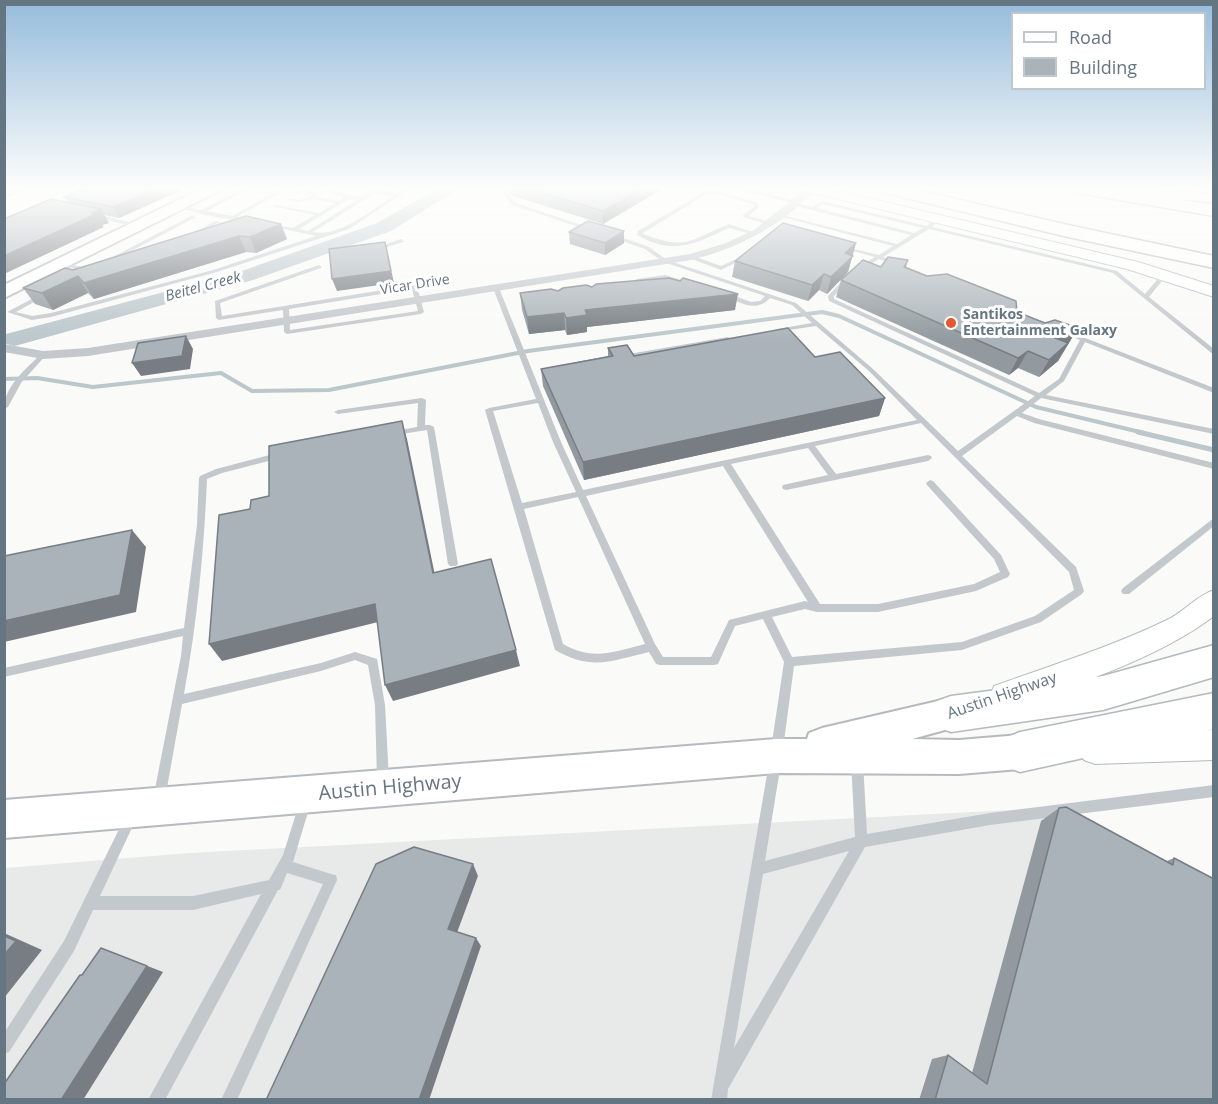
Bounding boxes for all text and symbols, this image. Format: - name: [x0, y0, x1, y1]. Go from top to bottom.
- legend: [1011, 12, 1206, 90]
- text: Road: [1069, 25, 1112, 49]
- text: Building: [1069, 55, 1137, 79]
- water label: Beitel Creek: [163, 268, 243, 306]
- street label: Vicar Drive: [379, 271, 451, 299]
- place label: Santikos Entertainment Galaxy: [963, 307, 1117, 340]
- marker: Santikos Entertainment Galaxy: [944, 316, 958, 330]
- street label: Austin Highway: [945, 668, 1059, 724]
- street label: Austin Highway: [317, 770, 463, 806]

